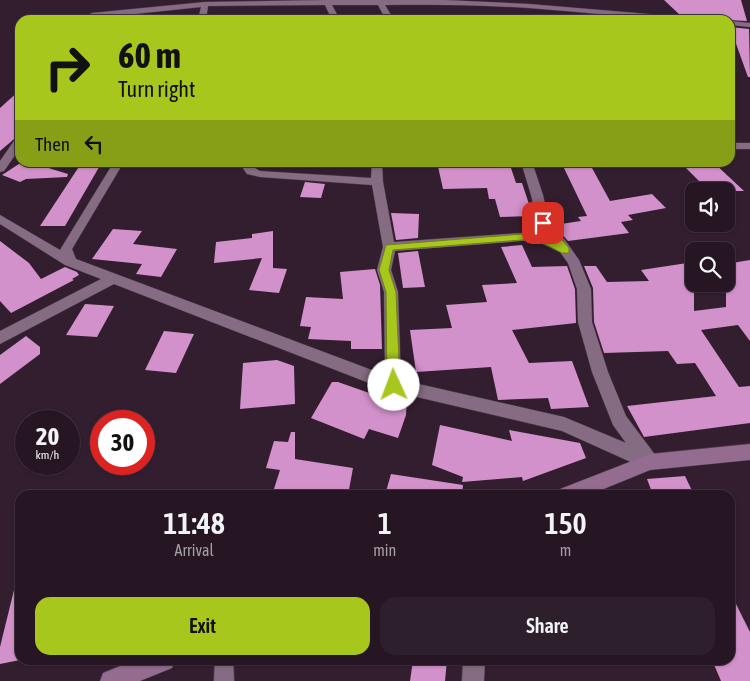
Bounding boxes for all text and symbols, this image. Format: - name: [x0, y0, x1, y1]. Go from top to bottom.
- icon: right: [35, 35, 100, 100]
- text: 60 m: [118, 35, 181, 75]
- text: Turn right: [118, 76, 195, 102]
- icon: left: [80, 130, 108, 158]
- text: Then: [35, 133, 70, 155]
- map controls: [685, 182, 735, 292]
- button: sound: [685, 182, 735, 232]
- pin: [522, 202, 564, 244]
- icon: arrive: [529, 209, 557, 237]
- button: search: [685, 242, 735, 292]
- position arrow: [367, 358, 419, 410]
- speed limit sign: 30: [90, 410, 155, 475]
- text: 20: [36, 422, 59, 450]
- text: km/h: [36, 448, 59, 462]
- text: 11:48: [163, 506, 225, 540]
- text: 1: [378, 506, 392, 540]
- text: 150: [544, 506, 587, 540]
- text: Arrival: [175, 541, 214, 559]
- text: min: [373, 541, 396, 559]
- text: m: [560, 541, 571, 559]
- button: Exit: [35, 597, 370, 655]
- button: Share: [380, 597, 715, 655]

